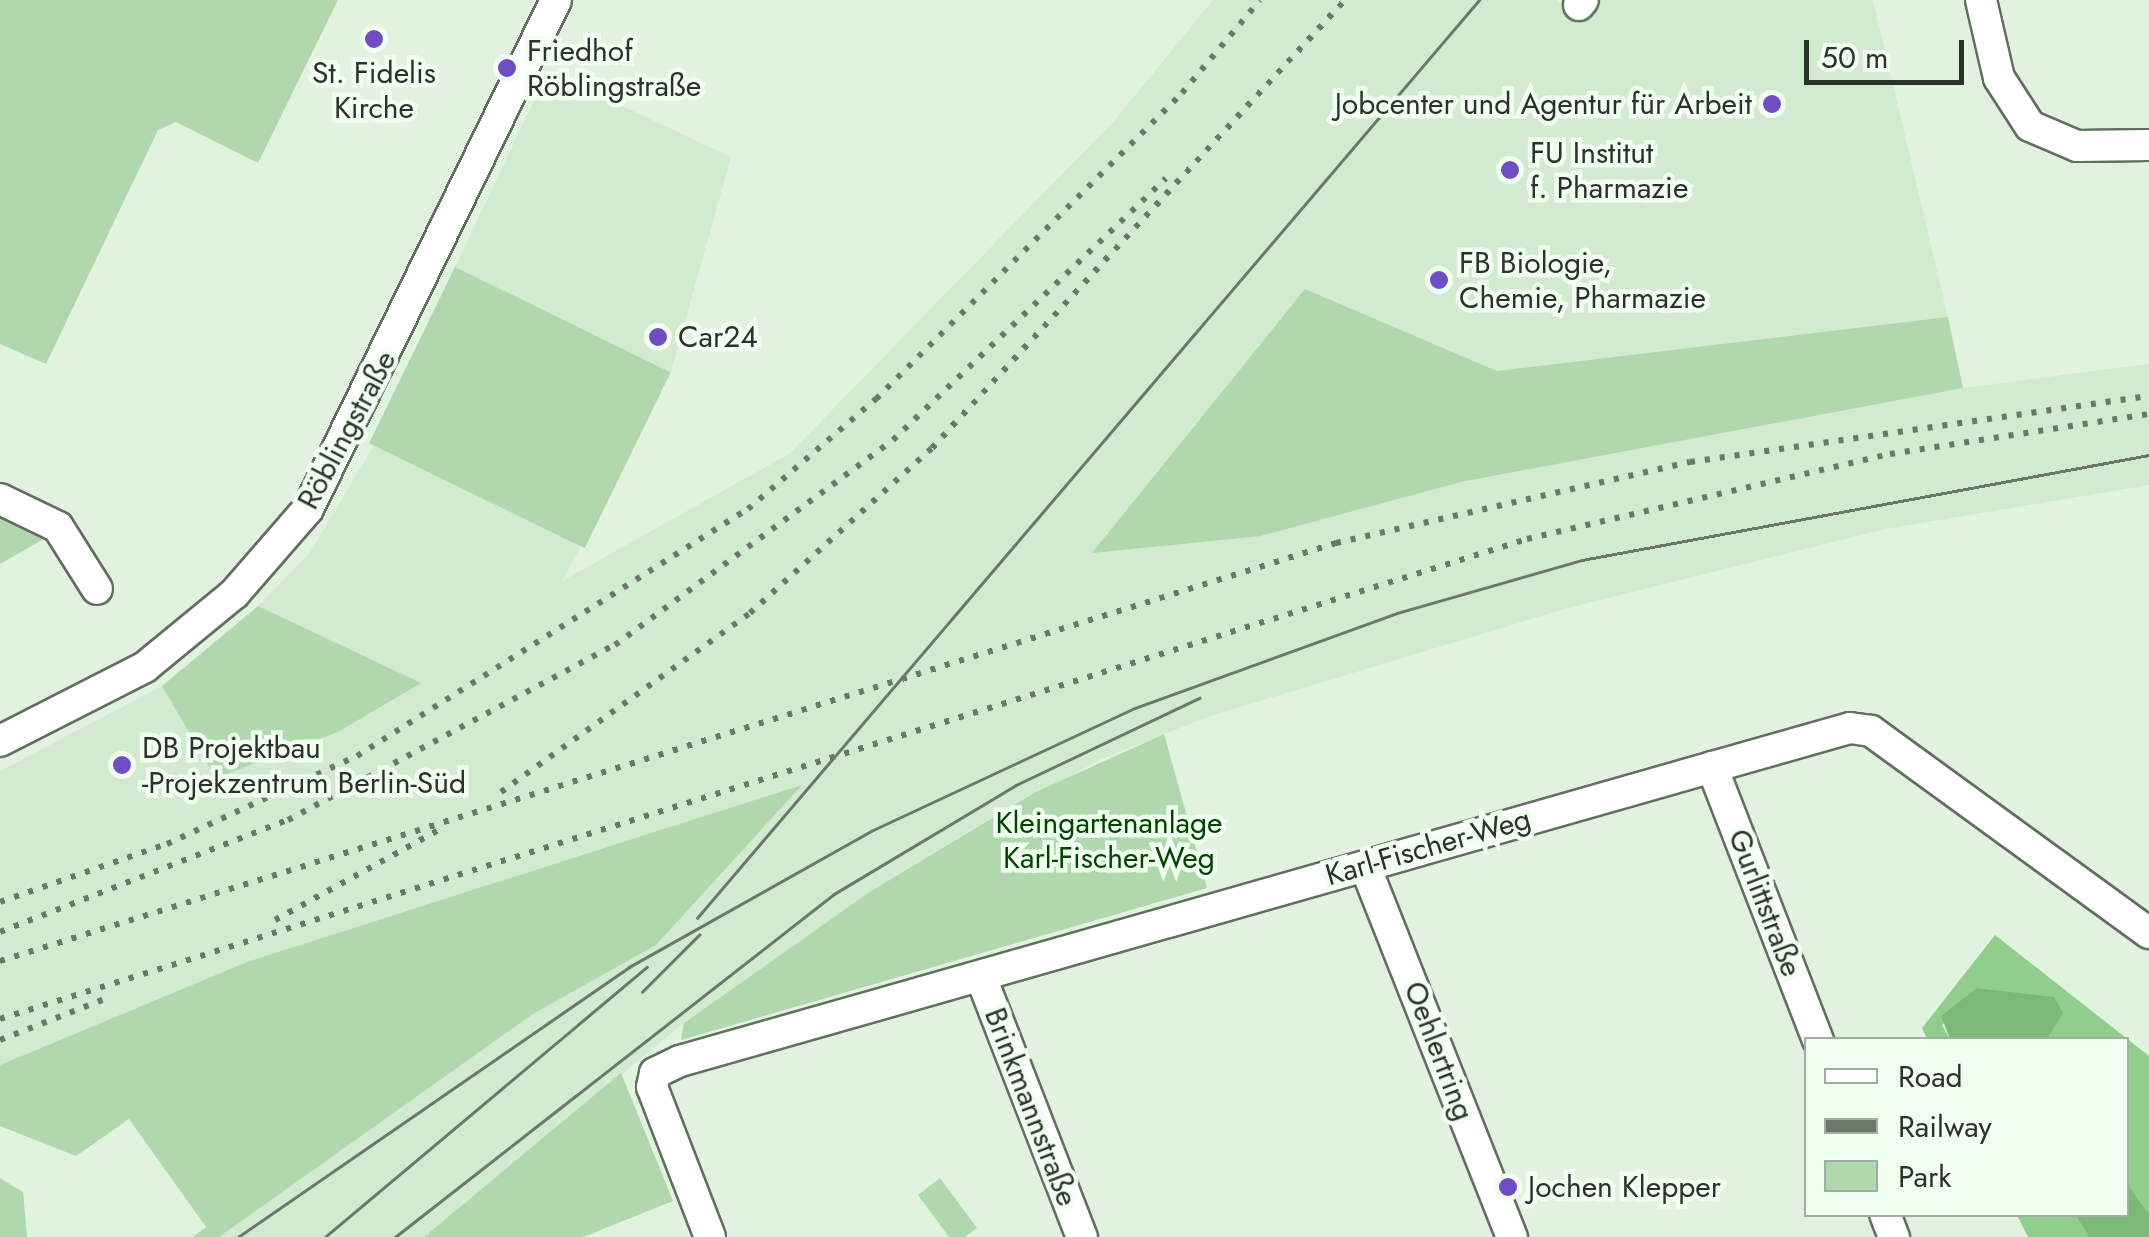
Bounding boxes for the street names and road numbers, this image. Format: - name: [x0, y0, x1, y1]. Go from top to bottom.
- street label: Röblingstraße: [290, 345, 404, 515]
- street label: Karl-Fischer-Weg: [1321, 801, 1535, 893]
- street label: Gurlittstraße: [1720, 824, 1810, 982]
- street label: Oehlertring: [1396, 977, 1482, 1125]
- street label: Brinkmannstraße: [977, 1003, 1085, 1211]

